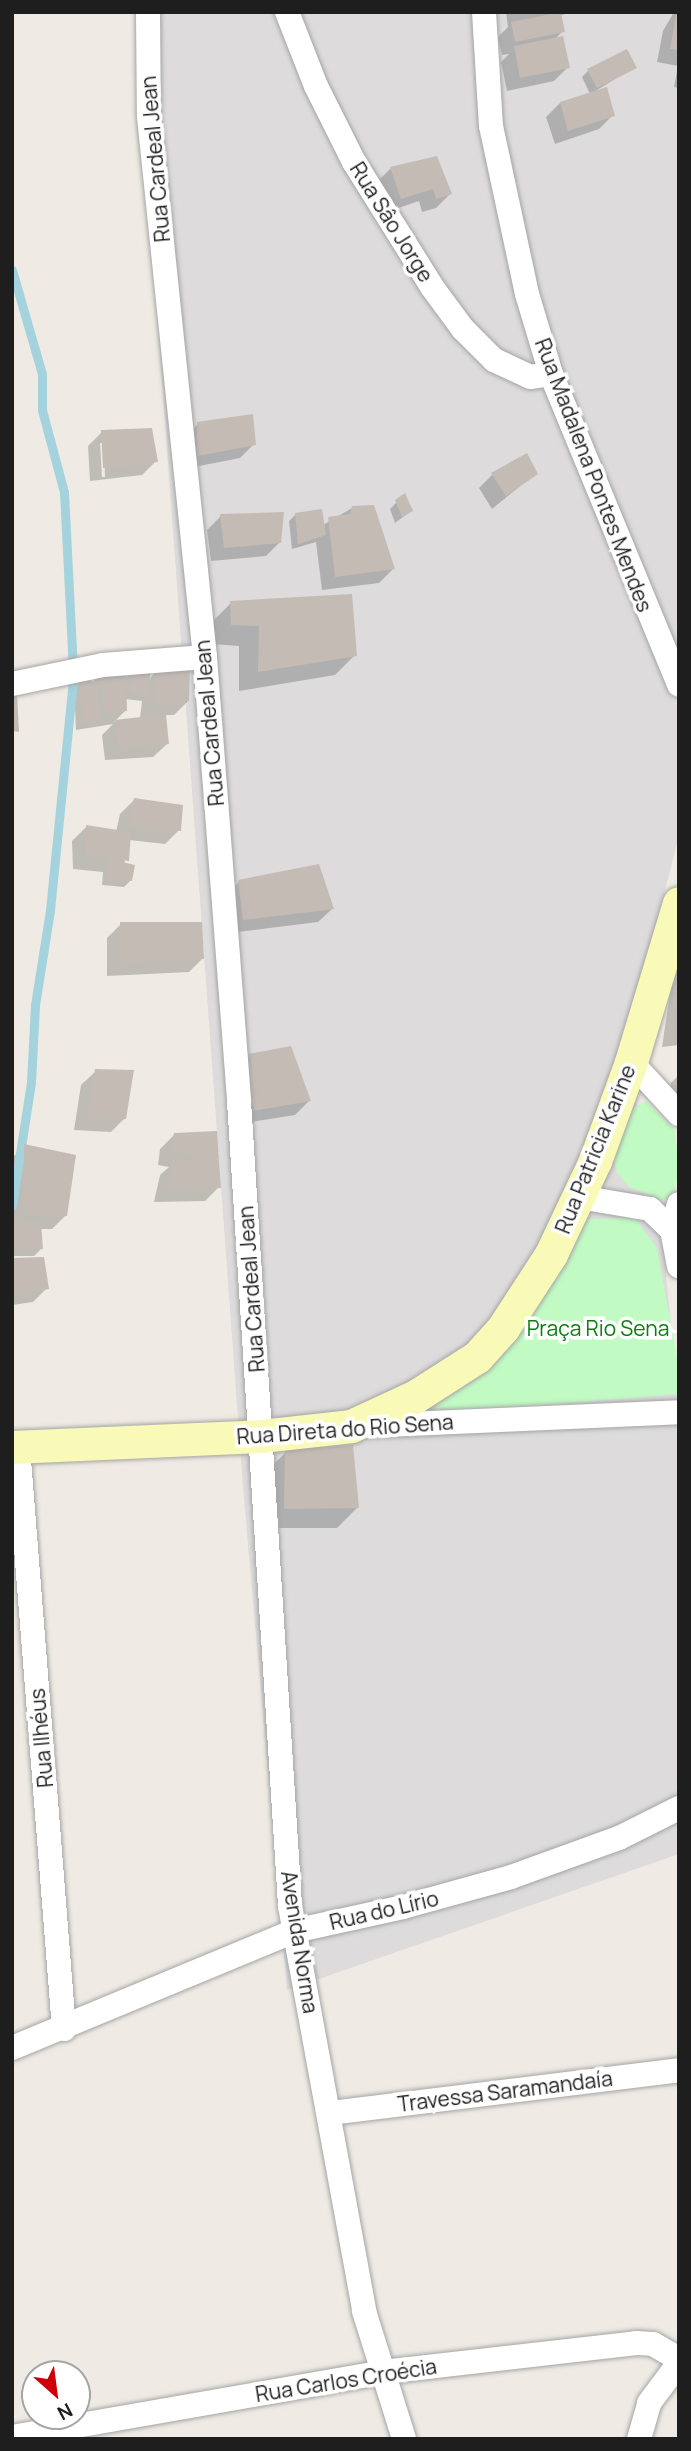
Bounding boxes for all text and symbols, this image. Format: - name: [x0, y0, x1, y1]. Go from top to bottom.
- street label: Rua Cardeal Jean: [135, 75, 175, 243]
- street label: Rua Sâo Jorge: [345, 157, 439, 287]
- street label: Rua Madalena Pontes Mendes: [530, 335, 658, 615]
- street label: Rua Cardeal Jean: [189, 639, 229, 807]
- street label: Rua Patricia Karine: [550, 1061, 640, 1237]
- street label: Rua Cardeal Jean: [233, 1205, 269, 1373]
- park label: Praça Rio Sena: [527, 1315, 669, 1341]
- street label: Rua Direta do Rio Sena: [236, 1409, 454, 1449]
- street label: Rua Ilhéus: [24, 1687, 58, 1789]
- street label: Avenida Norma: [276, 1869, 324, 2015]
- street label: Rua do Lírio: [327, 1885, 441, 1935]
- street label: Travessa Saramandaía: [396, 2065, 614, 2117]
- street label: Rua Carlos Croécia: [254, 2353, 438, 2407]
- north arrow: [21, 2360, 91, 2430]
- text: N: [53, 2397, 77, 2426]

